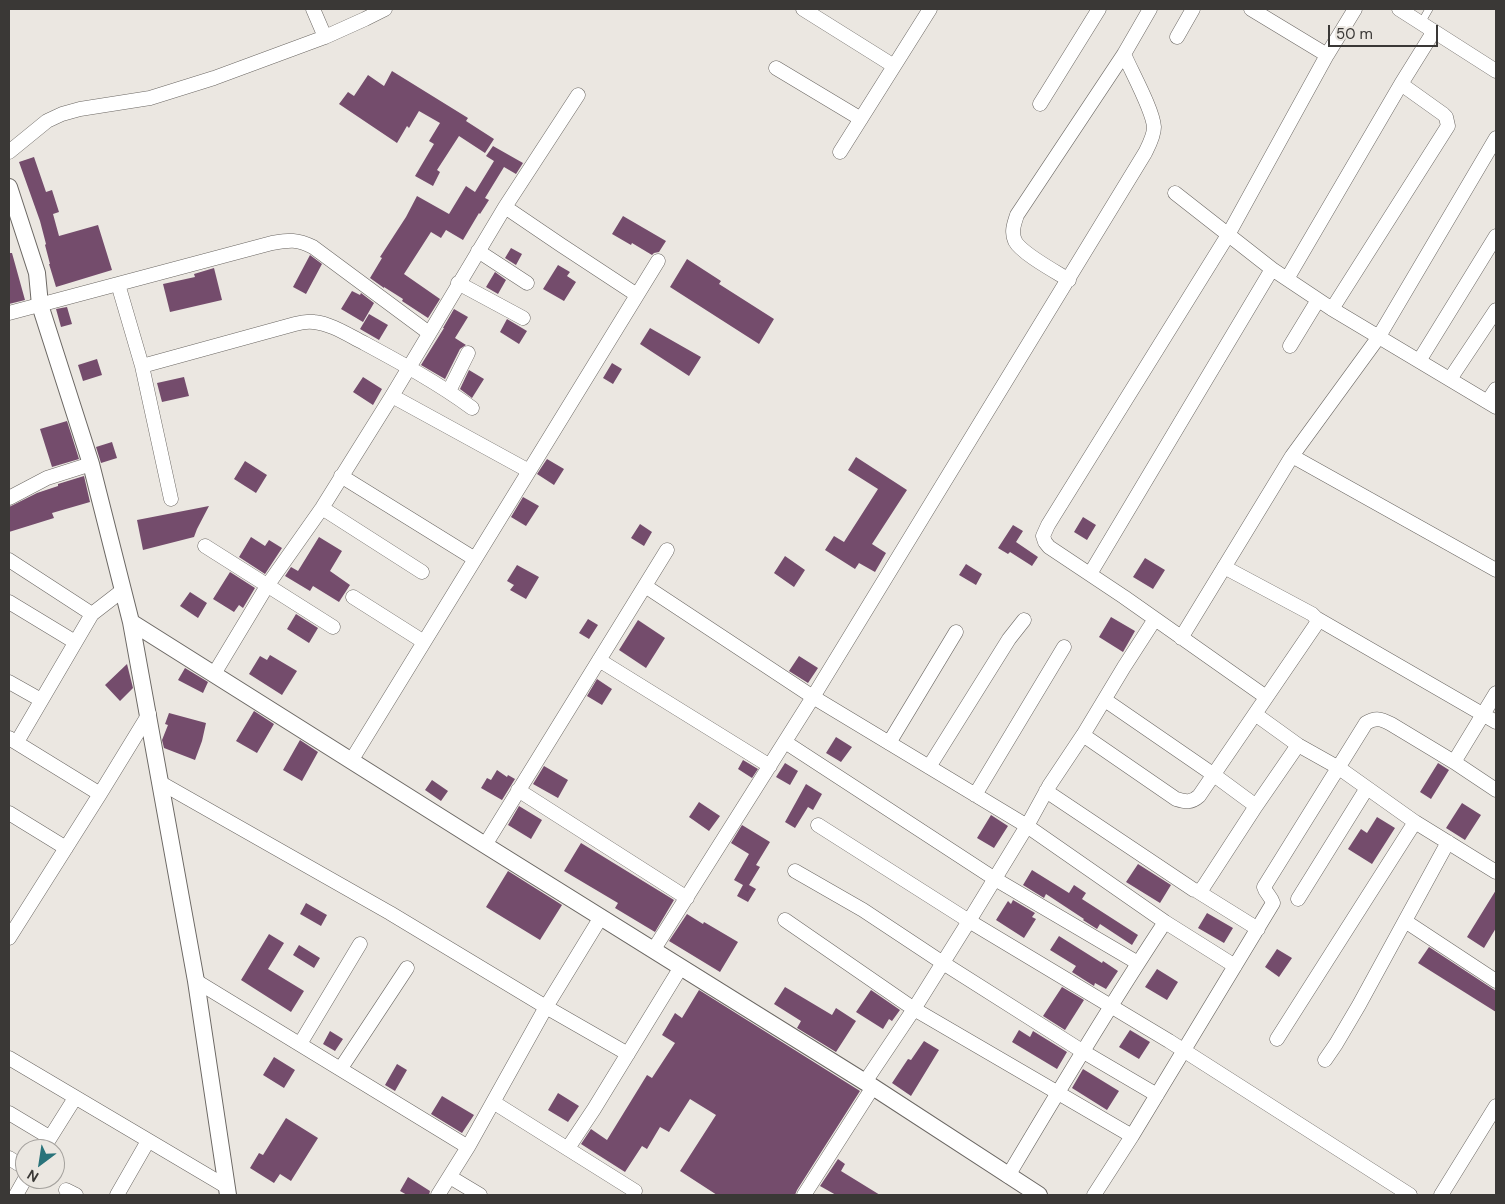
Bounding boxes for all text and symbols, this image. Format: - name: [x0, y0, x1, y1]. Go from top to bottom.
- scale bar: [1330, 15, 1440, 47]
- text: 50 m: [1336, 24, 1373, 44]
- north arrow: [15, 1139, 65, 1189]
- text: N: [24, 1166, 42, 1186]

